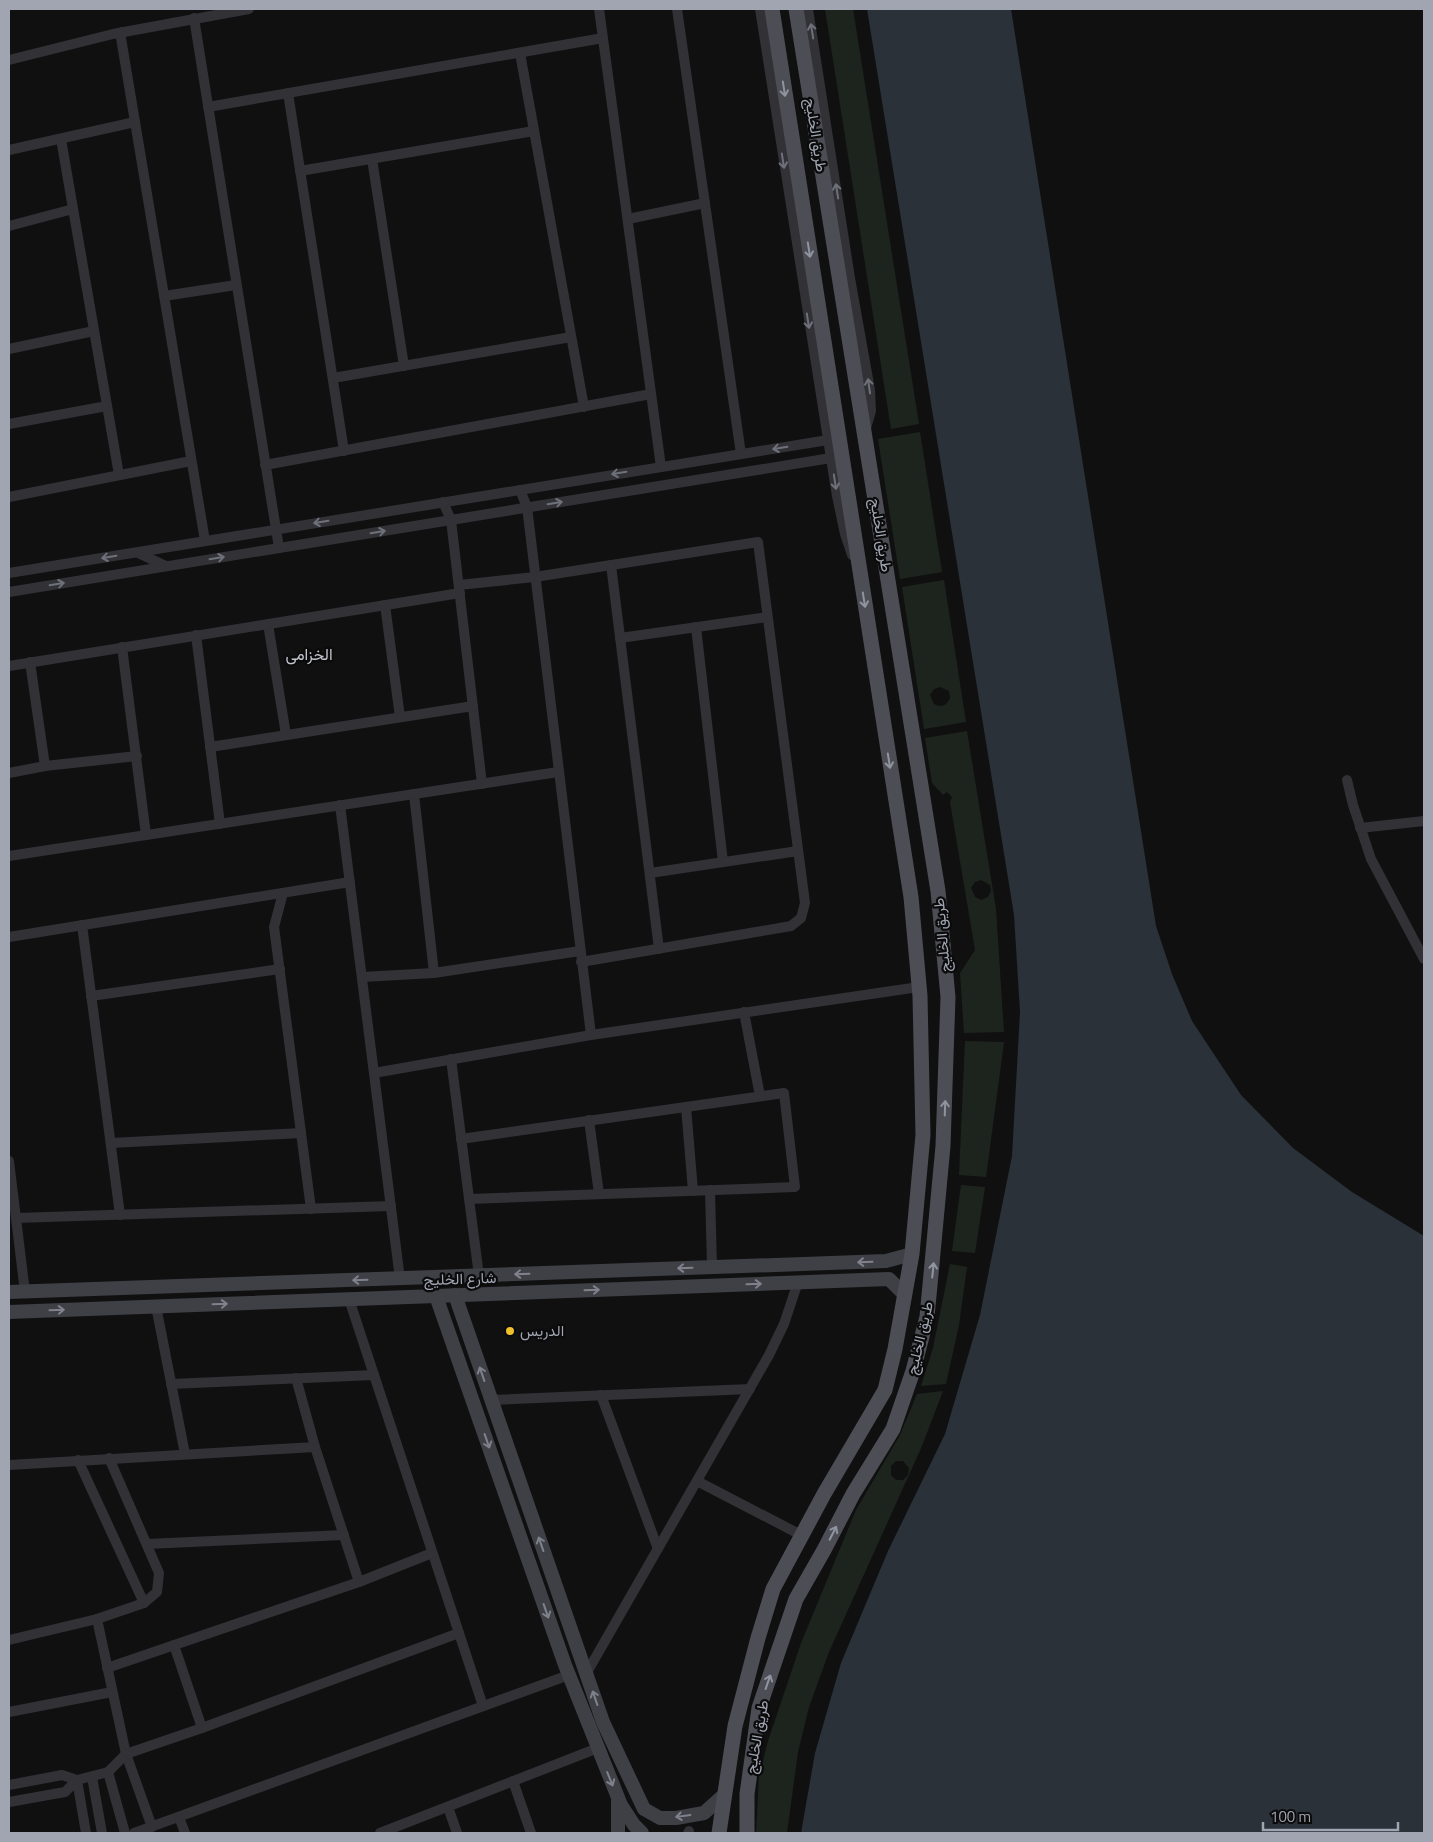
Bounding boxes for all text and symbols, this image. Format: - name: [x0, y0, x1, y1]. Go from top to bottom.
- one-way arrow: [807, 23, 817, 39]
- one-way arrow: [779, 81, 789, 97]
- street label: طريق الخليج: [799, 96, 834, 174]
- one-way arrow: [779, 152, 789, 168]
- one-way arrow: [831, 184, 841, 200]
- one-way arrow: [804, 241, 814, 257]
- one-way arrow: [804, 313, 814, 329]
- one-way arrow: [864, 378, 874, 394]
- one-way arrow: [772, 443, 788, 453]
- one-way arrow: [612, 469, 628, 479]
- one-way arrow: [830, 473, 840, 489]
- street label: طريق الخليج: [864, 496, 899, 574]
- one-way arrow: [547, 497, 563, 507]
- one-way arrow: [313, 518, 329, 528]
- one-way arrow: [369, 526, 385, 536]
- one-way arrow: [101, 552, 117, 562]
- one-way arrow: [209, 552, 225, 562]
- one-way arrow: [49, 578, 65, 588]
- one-way arrow: [859, 592, 869, 608]
- district label: الخزامى: [285, 642, 333, 666]
- one-way arrow: [884, 753, 894, 769]
- street label: طريق الخليج: [927, 897, 956, 973]
- one-way arrow: [940, 1101, 949, 1117]
- one-way arrow: [857, 1257, 873, 1267]
- one-way arrow: [928, 1263, 938, 1279]
- one-way arrow: [677, 1264, 693, 1273]
- street label: شارع الخليج: [423, 1266, 497, 1291]
- one-way arrow: [515, 1269, 531, 1279]
- one-way arrow: [352, 1275, 368, 1285]
- one-way arrow: [746, 1279, 762, 1289]
- one-way arrow: [584, 1285, 600, 1295]
- one-way arrow: [212, 1299, 228, 1308]
- street label: طريق الخليج: [900, 1299, 939, 1377]
- one-way arrow: [49, 1305, 65, 1315]
- place label: الدريس: [520, 1319, 564, 1342]
- marker: الدريس: [504, 1325, 516, 1337]
- one-way arrow: [477, 1367, 486, 1383]
- one-way arrow: [482, 1433, 492, 1449]
- one-way arrow: [828, 1526, 838, 1541]
- one-way arrow: [536, 1537, 545, 1553]
- one-way arrow: [542, 1602, 551, 1618]
- one-way arrow: [764, 1674, 773, 1690]
- one-way arrow: [589, 1690, 599, 1706]
- street label: طريق الخليج: [739, 1698, 774, 1776]
- one-way arrow: [606, 1771, 616, 1786]
- scale bar: [1263, 1800, 1398, 1832]
- text: 100 m: [1270, 1805, 1311, 1828]
- one-way arrow: [675, 1812, 691, 1822]

